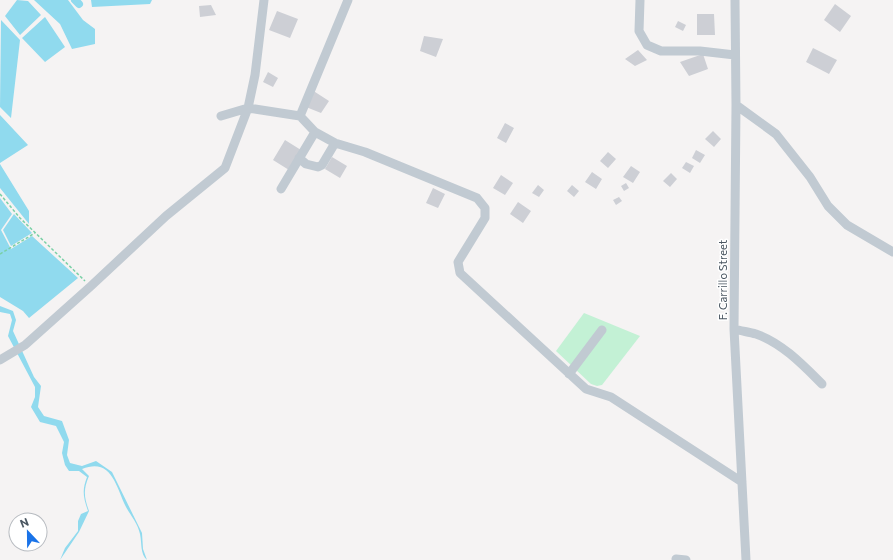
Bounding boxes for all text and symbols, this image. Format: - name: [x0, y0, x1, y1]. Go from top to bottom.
- street label: F. Carrillo Street: [716, 239, 729, 320]
- north arrow: [8, 512, 48, 552]
- text: N: [18, 515, 30, 530]

